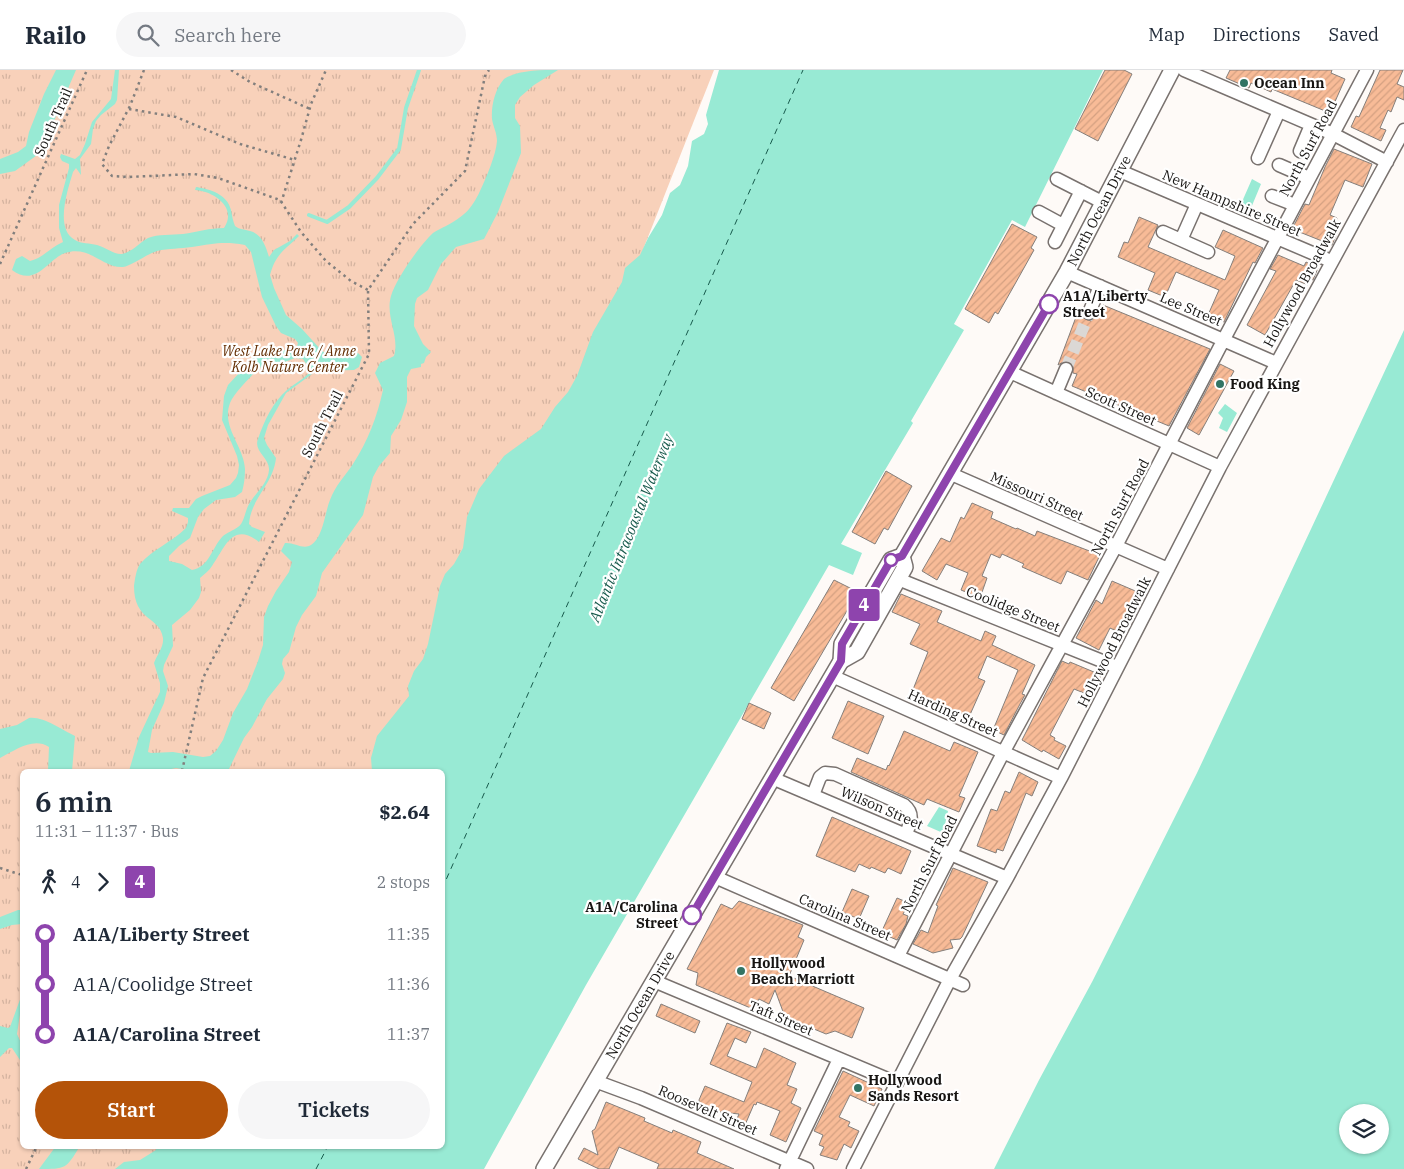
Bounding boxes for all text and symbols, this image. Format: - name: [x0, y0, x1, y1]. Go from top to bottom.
- search box: [116, 12, 466, 57]
- text: Railo: [25, 19, 86, 51]
- icon: search: [134, 21, 162, 49]
- text: Search here: [174, 23, 281, 47]
- text: Map: [1148, 23, 1185, 46]
- text: Directions: [1213, 23, 1301, 46]
- text: Saved: [1329, 23, 1379, 46]
- place label: Ocean Inn: [1254, 74, 1325, 92]
- marker: Ocean Inn: [1238, 77, 1250, 89]
- street label: South Trail: [30, 85, 76, 159]
- street label: North Surf Road: [1275, 96, 1341, 199]
- street label: North Ocean Drive: [1063, 152, 1135, 269]
- street label: New Hampshire Street: [1160, 166, 1304, 240]
- street label: Hollywood Broadwalk: [1259, 215, 1345, 350]
- place label: A1A/Liberty Street: [1063, 287, 1148, 321]
- street label: Lee Street: [1157, 288, 1225, 330]
- marker: A1A/Liberty Street: [1039, 294, 1059, 314]
- park label: West Lake Park / Anne Kolb Nature Center: [222, 342, 357, 376]
- place label: Food King: [1230, 375, 1301, 393]
- marker: Food King: [1214, 378, 1226, 390]
- street label: Scott Street: [1083, 382, 1159, 430]
- street label: South Trail: [297, 387, 347, 461]
- water label: Atlantic Intracoastal Waterway: [584, 430, 678, 625]
- street label: North Surf Road: [1087, 455, 1153, 558]
- street label: Missouri Street: [988, 467, 1086, 525]
- unlabelled marker: [884, 553, 898, 567]
- street label: Hollywood Broadwalk: [1073, 573, 1155, 710]
- street label: Coolidge Street: [963, 582, 1063, 636]
- line badge: 4: [848, 589, 880, 621]
- text: 4: [859, 593, 869, 616]
- street label: Harding Street: [905, 685, 1001, 741]
- street label: Wilson Street: [838, 782, 926, 834]
- text: 6 min: [35, 783, 113, 820]
- text: $2.64: [379, 800, 430, 824]
- street label: North Surf Road: [897, 812, 961, 916]
- text: 11:31 – 11:37 · Bus: [35, 821, 179, 841]
- icon: walk: [35, 868, 63, 896]
- icon: forward: [89, 868, 117, 896]
- text: 4: [135, 870, 145, 893]
- text: 4: [71, 872, 81, 892]
- text: 2 stops: [377, 872, 430, 892]
- street label: Carolina Street: [796, 889, 894, 945]
- place label: A1A/Carolina Street: [585, 898, 678, 932]
- marker: A1A/Carolina Street: [682, 905, 702, 925]
- text: A1A/Liberty Street: [73, 922, 249, 946]
- text: 11:35: [387, 924, 430, 944]
- street label: North Ocean Drive: [601, 948, 678, 1062]
- place label: Hollywood Beach Marriott: [751, 954, 854, 988]
- marker: Hollywood Beach Marriott: [735, 965, 747, 977]
- text: A1A/Coolidge Street: [73, 972, 253, 996]
- text: 11:36: [387, 974, 430, 994]
- street label: Taft Street: [746, 996, 816, 1040]
- text: A1A/Carolina Street: [73, 1022, 260, 1046]
- text: 11:37: [387, 1024, 430, 1044]
- place label: Hollywood Sands Resort: [868, 1071, 959, 1105]
- button: Start: [35, 1081, 228, 1139]
- button: Tickets: [238, 1081, 430, 1139]
- street label: Roosevelt Street: [656, 1081, 760, 1139]
- marker: Hollywood Sands Resort: [852, 1082, 864, 1094]
- map controls: [1339, 1104, 1389, 1154]
- button: layers: [1339, 1104, 1389, 1154]

